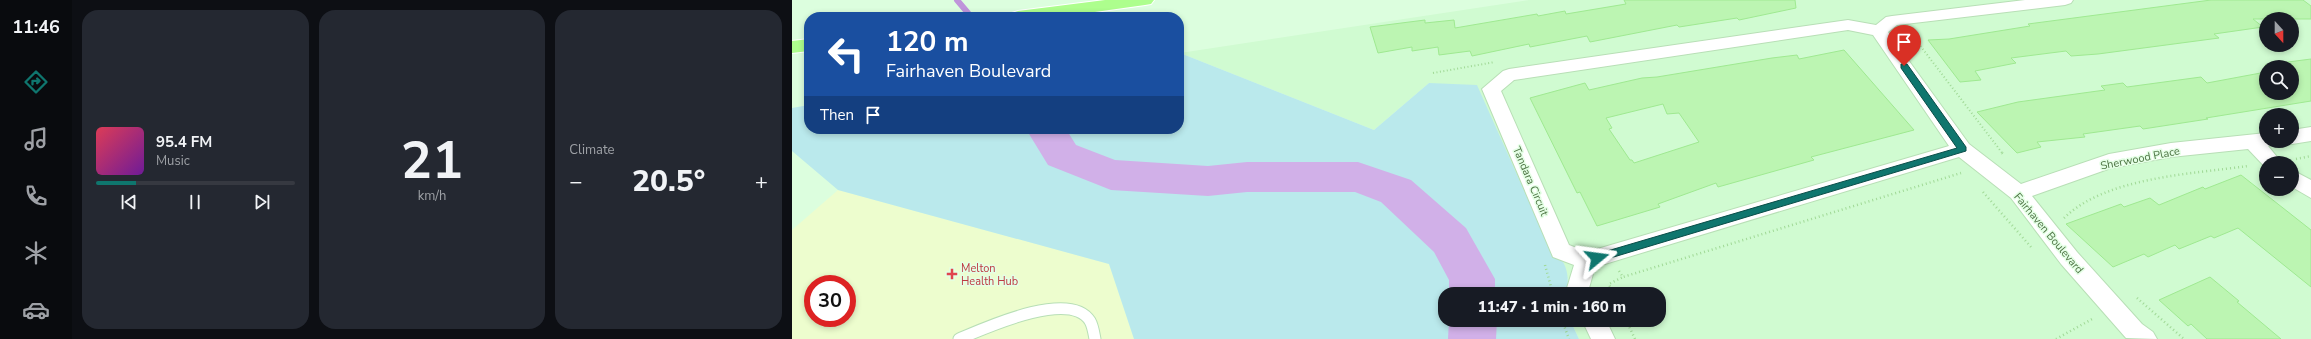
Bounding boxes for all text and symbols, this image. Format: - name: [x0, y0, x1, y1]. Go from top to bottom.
- north arrow: [2259, 12, 2299, 52]
- map controls: [2259, 12, 2299, 196]
- text: 11:46: [12, 15, 60, 39]
- text: 120 m: [886, 23, 969, 61]
- pin: [1887, 25, 1921, 66]
- icon: left: [820, 28, 872, 80]
- icon: arrive: [1893, 31, 1915, 53]
- text: Fairhaven Boulevard: [886, 59, 1051, 83]
- button: search: [2259, 60, 2299, 100]
- icon: directions: [22, 68, 50, 96]
- icon: arrive: [862, 104, 884, 126]
- text: Then: [820, 105, 854, 125]
- button: +: [2259, 108, 2299, 148]
- icon: music: [22, 125, 50, 153]
- text: 21: [401, 125, 463, 196]
- text: 95.4 FM: [156, 132, 212, 152]
- text: Climate: [569, 141, 614, 159]
- street label: Sherwood Place: [2099, 143, 2181, 174]
- street label: Tandara Circuit: [1509, 144, 1552, 218]
- text: Music: [156, 152, 190, 170]
- button: −: [2259, 156, 2299, 196]
- text: 20.5°: [632, 161, 705, 202]
- text: −: [569, 167, 583, 197]
- text: +: [755, 167, 768, 197]
- icon: phone: [22, 182, 50, 210]
- text: km/h: [418, 187, 446, 205]
- street label: Fairhaven Boulevard: [2010, 190, 2087, 277]
- icon: previous: [118, 191, 140, 213]
- icon: pause: [184, 191, 206, 213]
- icon: next: [251, 191, 273, 213]
- position arrow: [1576, 237, 1618, 279]
- icon: climate: [22, 239, 50, 267]
- place label: Melton Health Hub: [961, 261, 1018, 289]
- marker: Melton Health Hub: [946, 268, 958, 280]
- speed limit sign: 30: [804, 275, 856, 327]
- icon: car: [22, 296, 50, 324]
- text: 11:47 · 1 min · 160 m: [1478, 297, 1626, 317]

